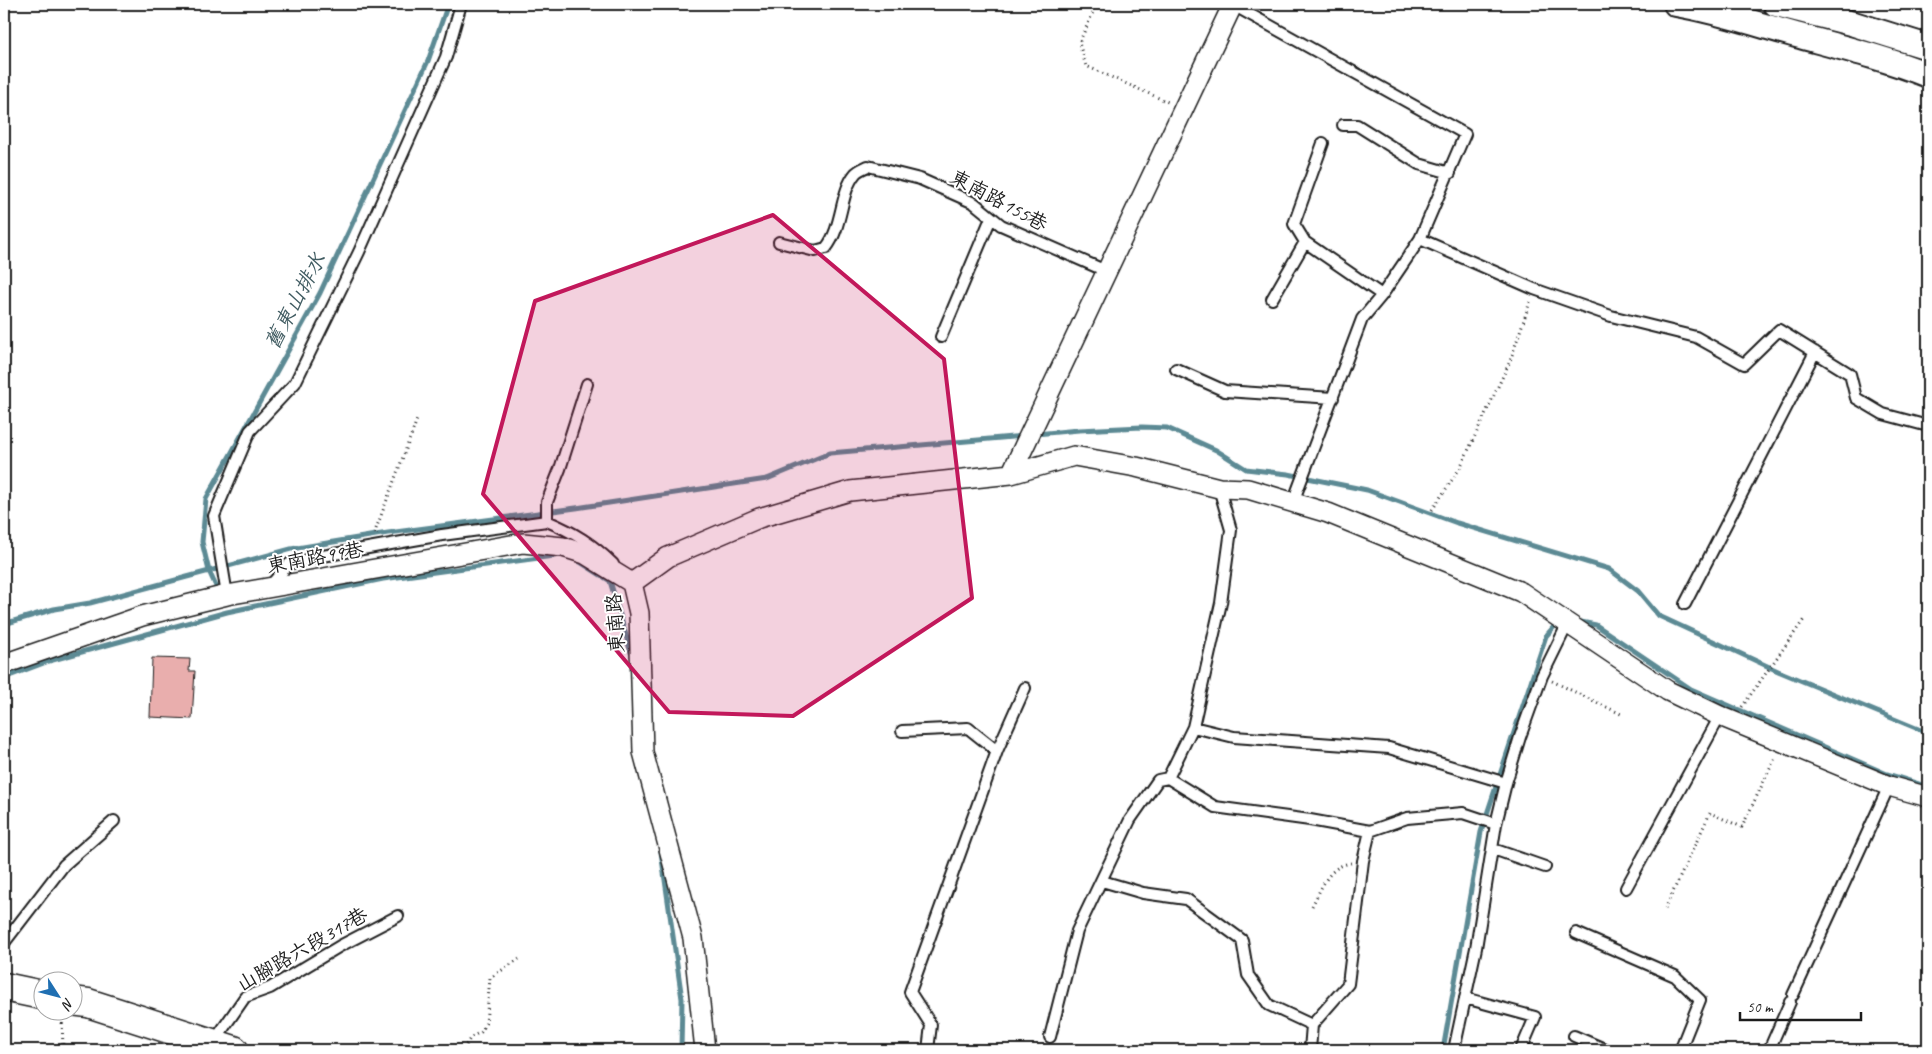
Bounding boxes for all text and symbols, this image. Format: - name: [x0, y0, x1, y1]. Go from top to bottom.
- street label: 東南路155巷: [946, 164, 1053, 237]
- water label: 舊東山排水: [259, 248, 332, 353]
- street label: 東南路99巷: [265, 536, 366, 578]
- street label: 東南路: [601, 591, 630, 654]
- street label: 山腳路六段317巷: [232, 901, 373, 997]
- north arrow: [32, 972, 82, 1022]
- scale bar: [1740, 989, 1861, 1021]
- text: N: [57, 995, 78, 1014]
- text: 50 m: [1747, 998, 1774, 1017]

